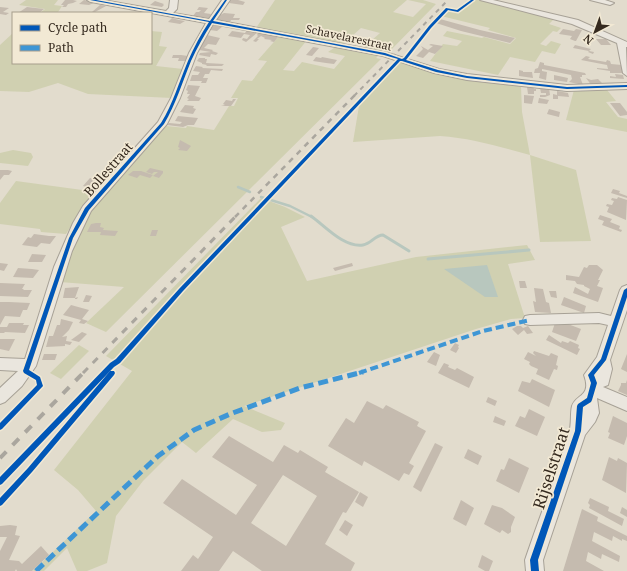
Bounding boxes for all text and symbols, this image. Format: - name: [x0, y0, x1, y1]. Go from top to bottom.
- legend: [12, 12, 152, 64]
- north arrow: [575, 12, 615, 52]
- text: Cycle path: [48, 19, 108, 36]
- street label: Schavelarestraat: [305, 21, 393, 53]
- text: N: [580, 31, 596, 48]
- text: Path: [48, 39, 74, 56]
- street label: Bollestraat: [79, 138, 137, 200]
- street label: Rijselstraat: [527, 424, 575, 512]

